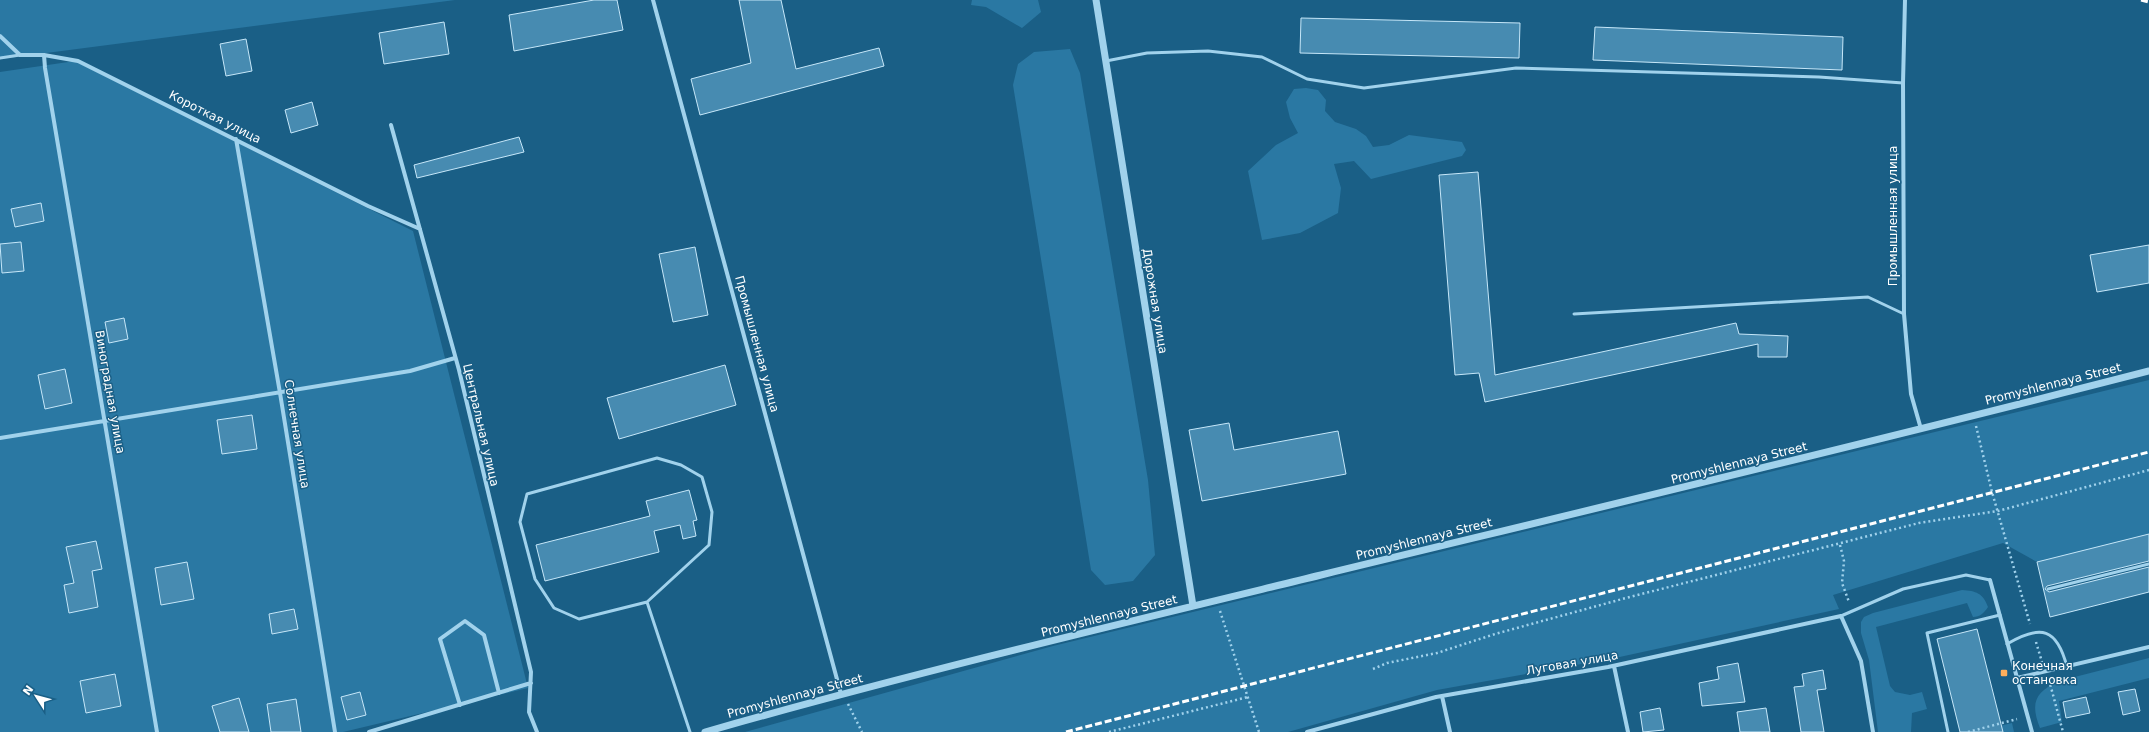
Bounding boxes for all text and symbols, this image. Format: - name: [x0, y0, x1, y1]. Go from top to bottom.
- street label: Короткая улица: [167, 88, 263, 146]
- street label: Промышленная улица: [1886, 146, 1900, 286]
- street label: Дорожная улица: [1140, 247, 1170, 355]
- street label: Промышленная улица: [732, 274, 782, 414]
- street label: Виноградная улица: [92, 329, 128, 455]
- street label: Promyshlennaya Street: [1984, 360, 2123, 408]
- street label: Центральная улица: [460, 362, 502, 488]
- street label: Солнечная улица: [281, 379, 313, 489]
- street label: Promyshlennaya Street: [1670, 439, 1809, 487]
- street label: Promyshlennaya Street: [1355, 515, 1494, 563]
- street label: Promyshlennaya Street: [1040, 592, 1179, 640]
- street label: Луговая улица: [1525, 648, 1619, 678]
- place label: Конечная остановка: [2012, 659, 2077, 687]
- marker: Конечная остановка: [1999, 668, 2009, 678]
- street label: Promyshlennaya Street: [726, 671, 865, 721]
- north arrow: [16, 676, 56, 716]
- text: N: [20, 683, 36, 698]

